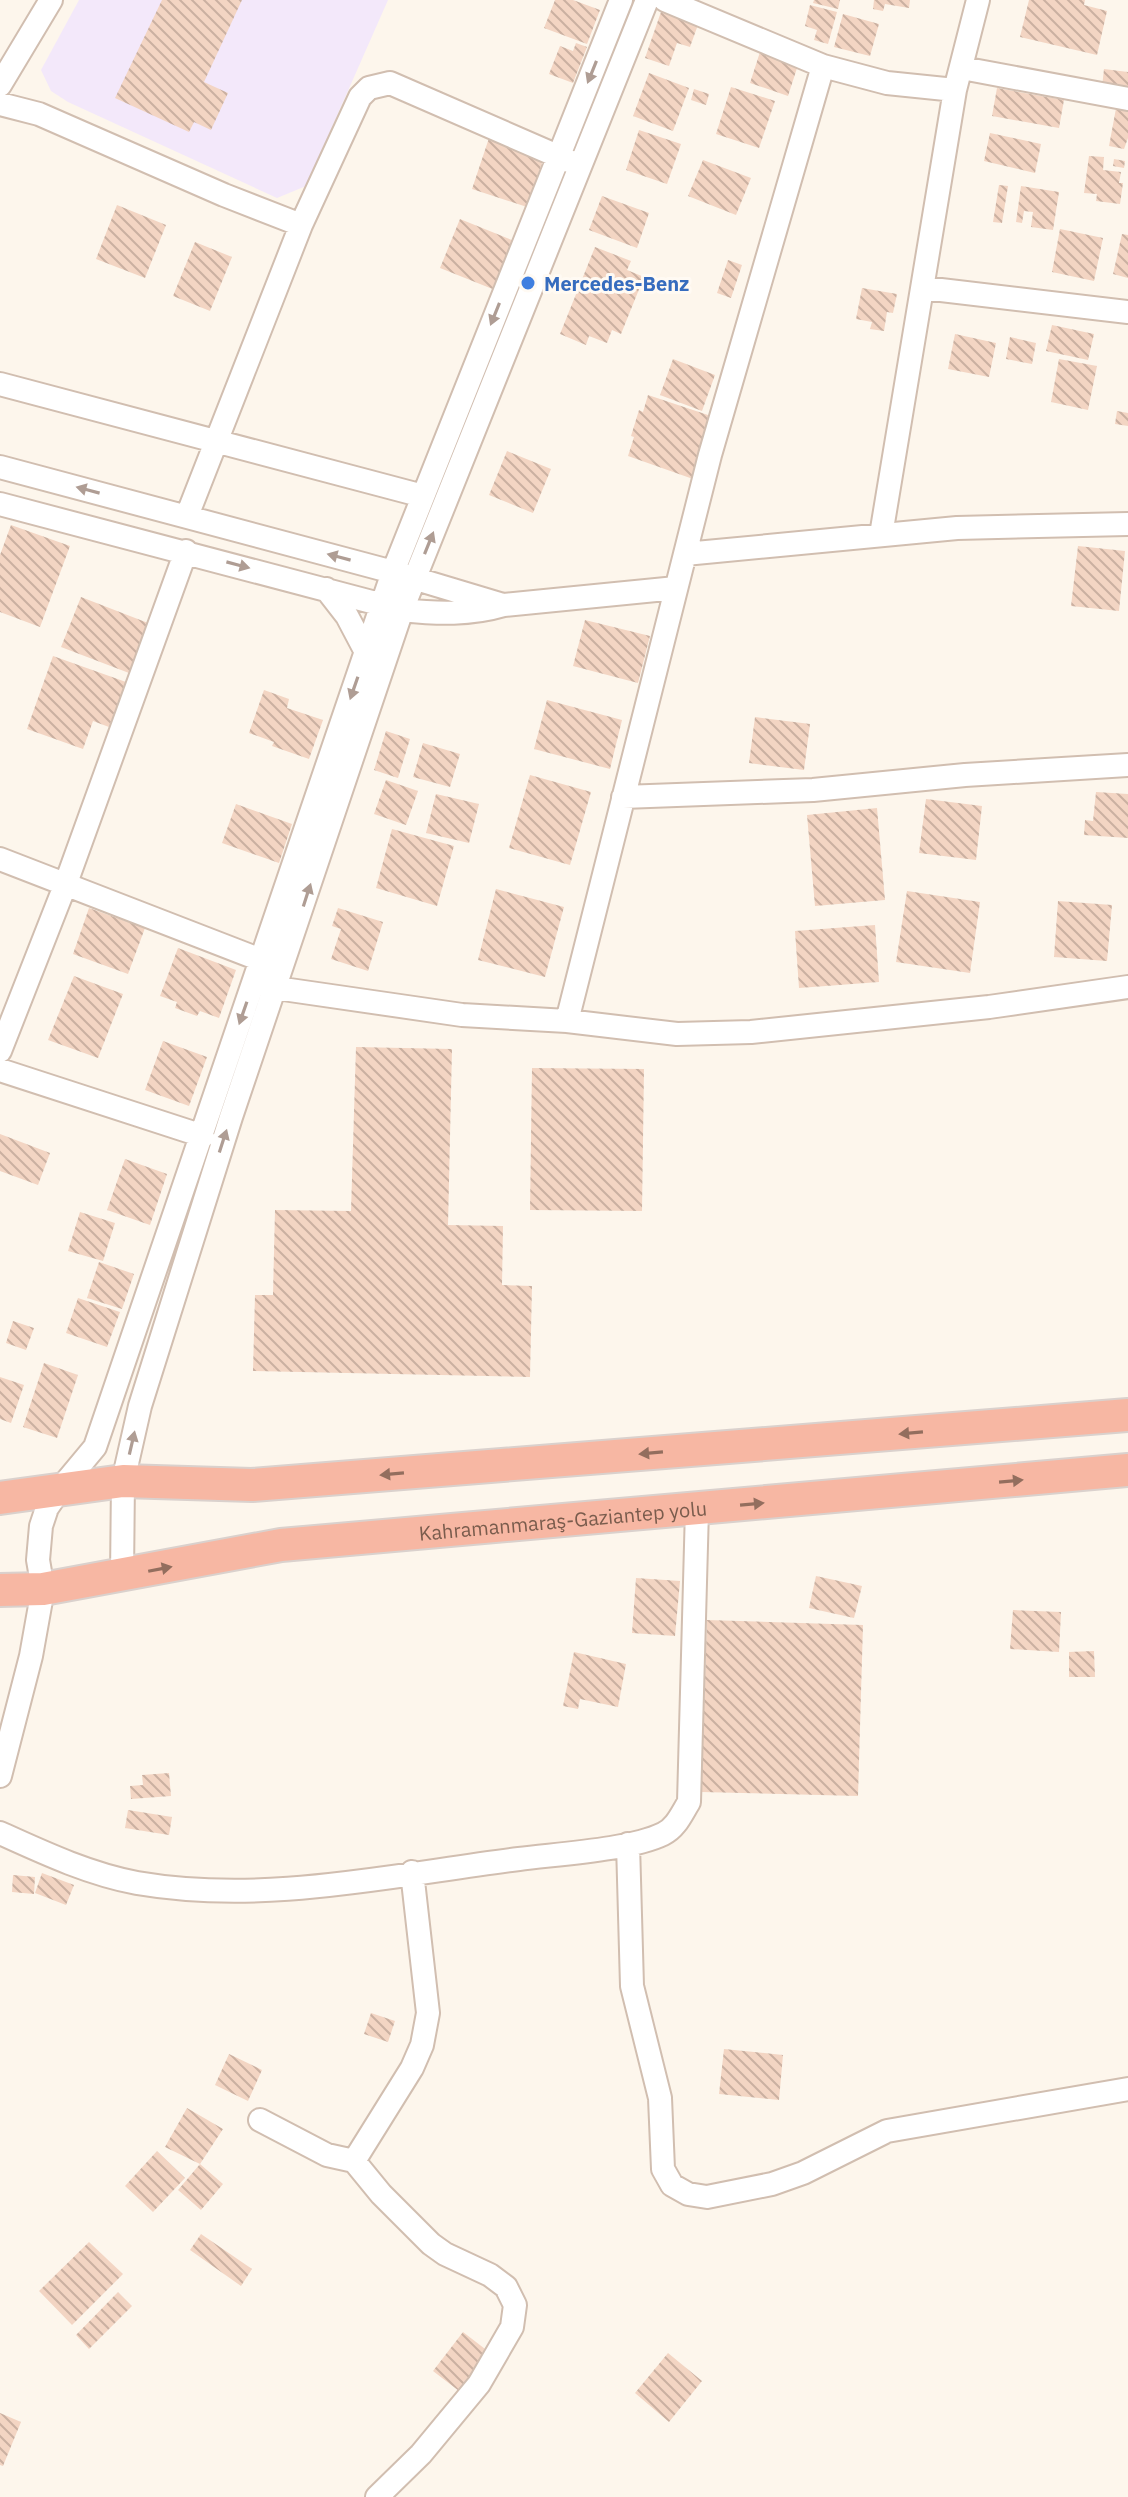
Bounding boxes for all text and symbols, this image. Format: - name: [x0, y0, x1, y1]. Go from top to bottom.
- one-way arrow: [585, 60, 598, 84]
- place label: Mercedes-Benz: [544, 270, 689, 297]
- marker: Mercedes-Benz: [519, 274, 537, 292]
- one-way arrow: [489, 302, 502, 326]
- one-way arrow: [76, 484, 101, 496]
- one-way arrow: [422, 531, 435, 555]
- one-way arrow: [327, 551, 352, 563]
- one-way arrow: [226, 560, 251, 572]
- one-way arrow: [347, 676, 359, 700]
- one-way arrow: [302, 882, 314, 906]
- one-way arrow: [237, 1002, 249, 1026]
- one-way arrow: [217, 1128, 230, 1152]
- one-way arrow: [898, 1427, 923, 1440]
- one-way arrow: [126, 1430, 139, 1455]
- one-way arrow: [639, 1447, 664, 1460]
- one-way arrow: [379, 1468, 404, 1481]
- one-way arrow: [999, 1474, 1024, 1487]
- street label: Kahramanmaraş-Gaziantep yolu: [418, 1494, 708, 1546]
- one-way arrow: [740, 1497, 765, 1510]
- one-way arrow: [148, 1562, 173, 1574]

